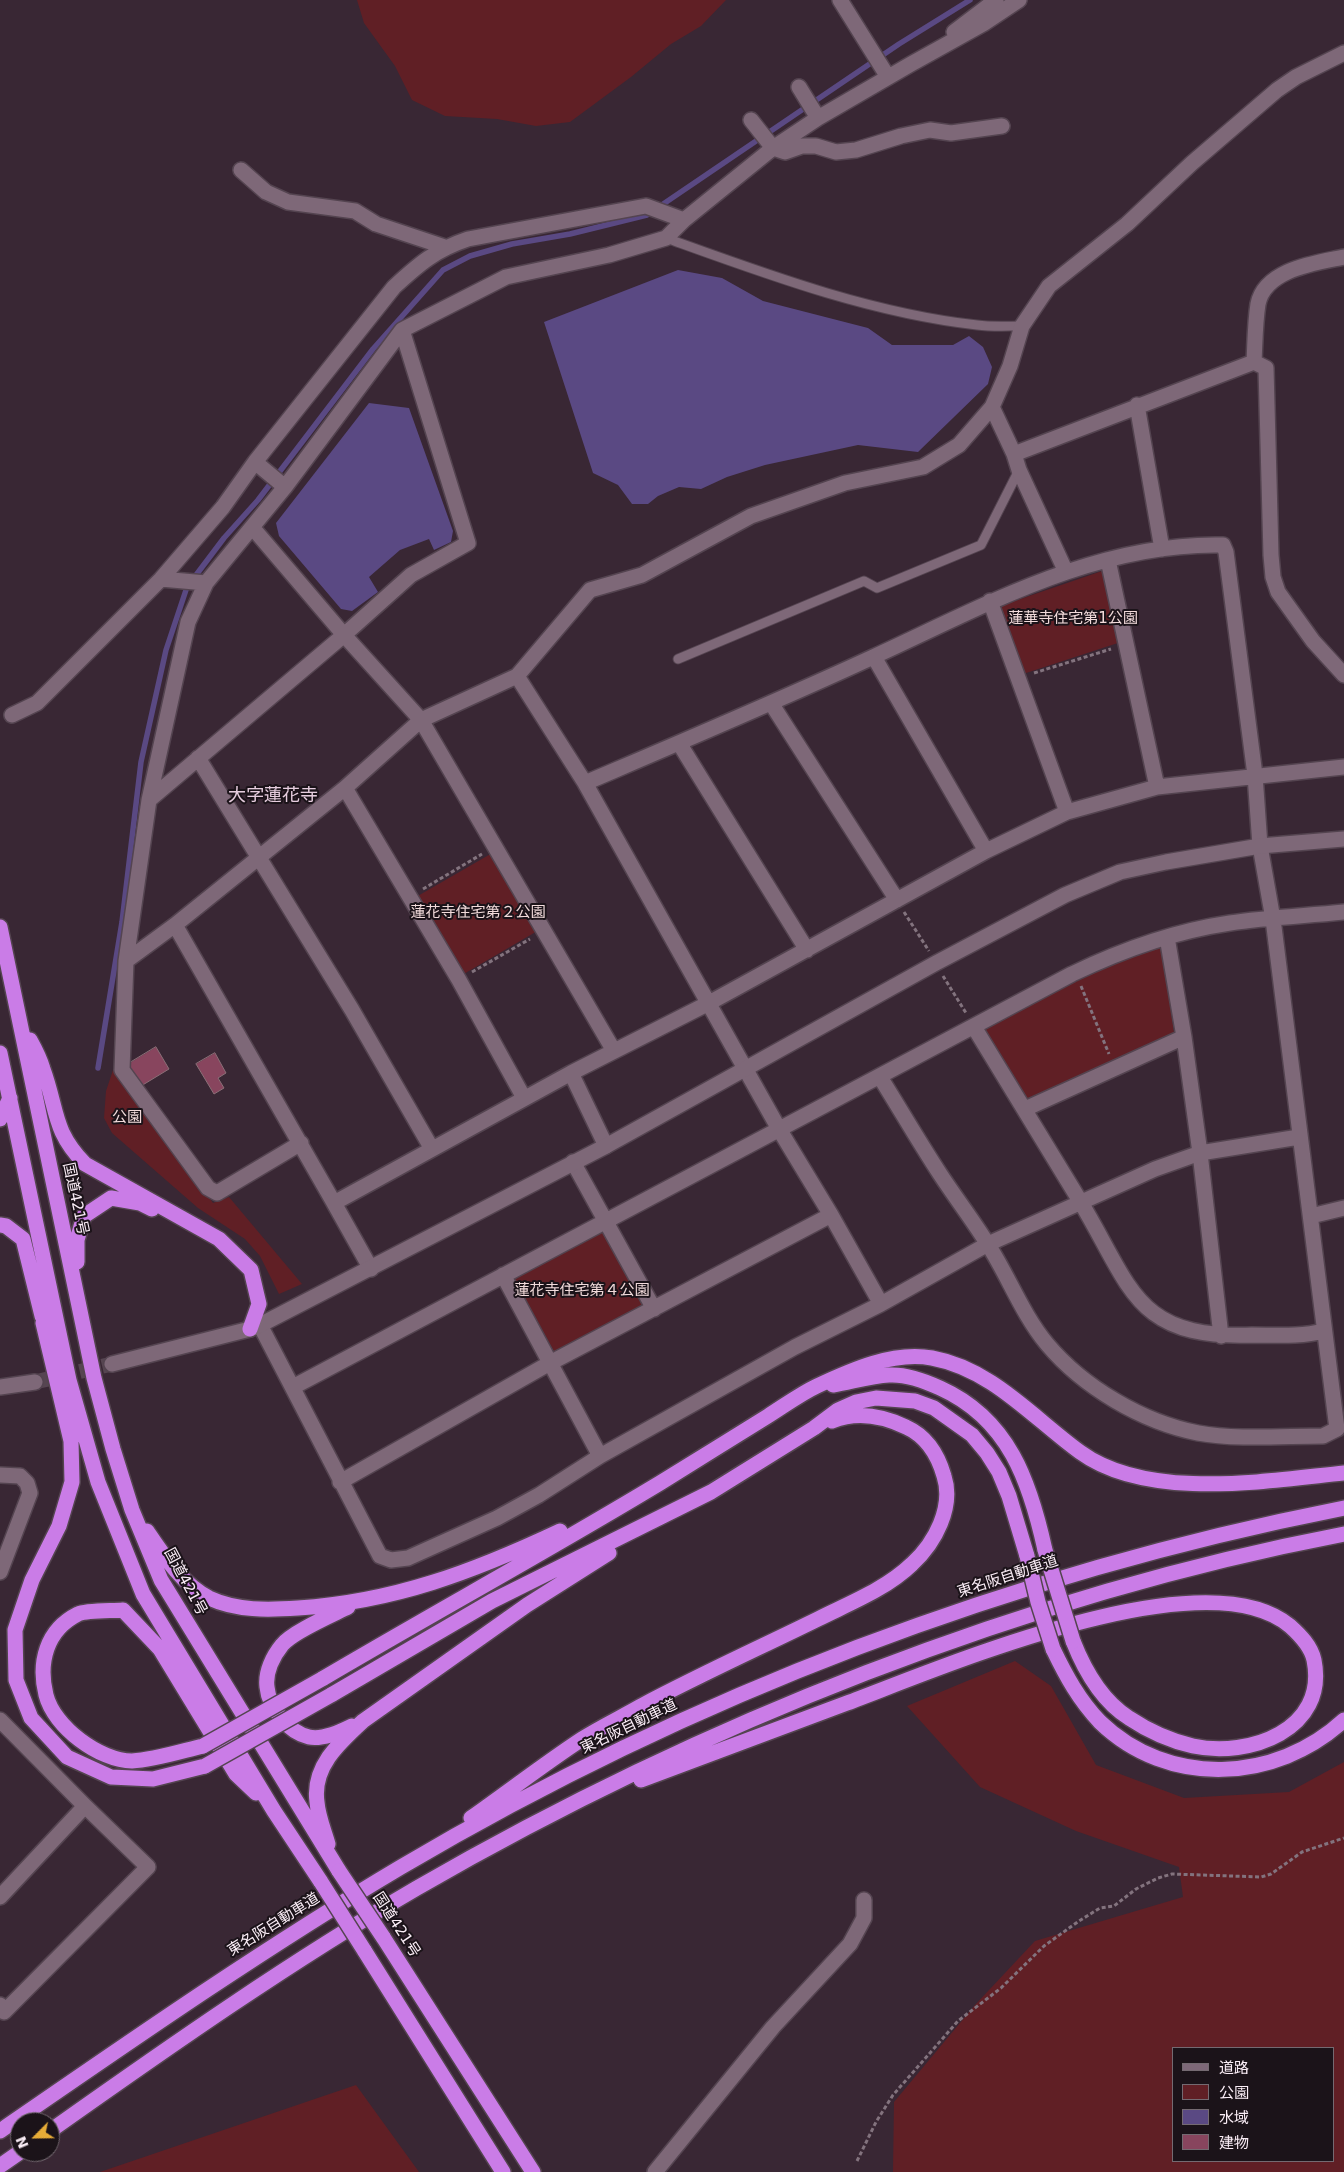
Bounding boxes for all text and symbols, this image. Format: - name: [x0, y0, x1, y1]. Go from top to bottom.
- park label: 蓮華寺住宅第1公園: [1008, 610, 1138, 628]
- district label: 大字蓮花寺: [228, 785, 318, 807]
- park label: 蓮花寺住宅第２公園: [411, 904, 545, 922]
- park label: 公園: [112, 1109, 142, 1127]
- street label: 国道421号: [59, 1161, 91, 1237]
- park label: 蓮花寺住宅第４公園: [515, 1282, 649, 1300]
- street label: 国道421号: [160, 1545, 210, 1619]
- street label: 東名阪自動車道: [955, 1552, 1061, 1602]
- street label: 東名阪自動車道: [578, 1696, 680, 1758]
- street label: 国道421号: [368, 1889, 424, 1961]
- street label: 東名阪自動車道: [225, 1890, 323, 1960]
- legend: [1172, 2047, 1334, 2162]
- text: 道路: [1219, 2059, 1249, 2077]
- text: 公園: [1219, 2084, 1249, 2102]
- text: 水域: [1219, 2109, 1249, 2127]
- north arrow: [10, 2112, 60, 2162]
- text: N: [12, 2134, 32, 2151]
- text: 建物: [1219, 2134, 1249, 2152]

